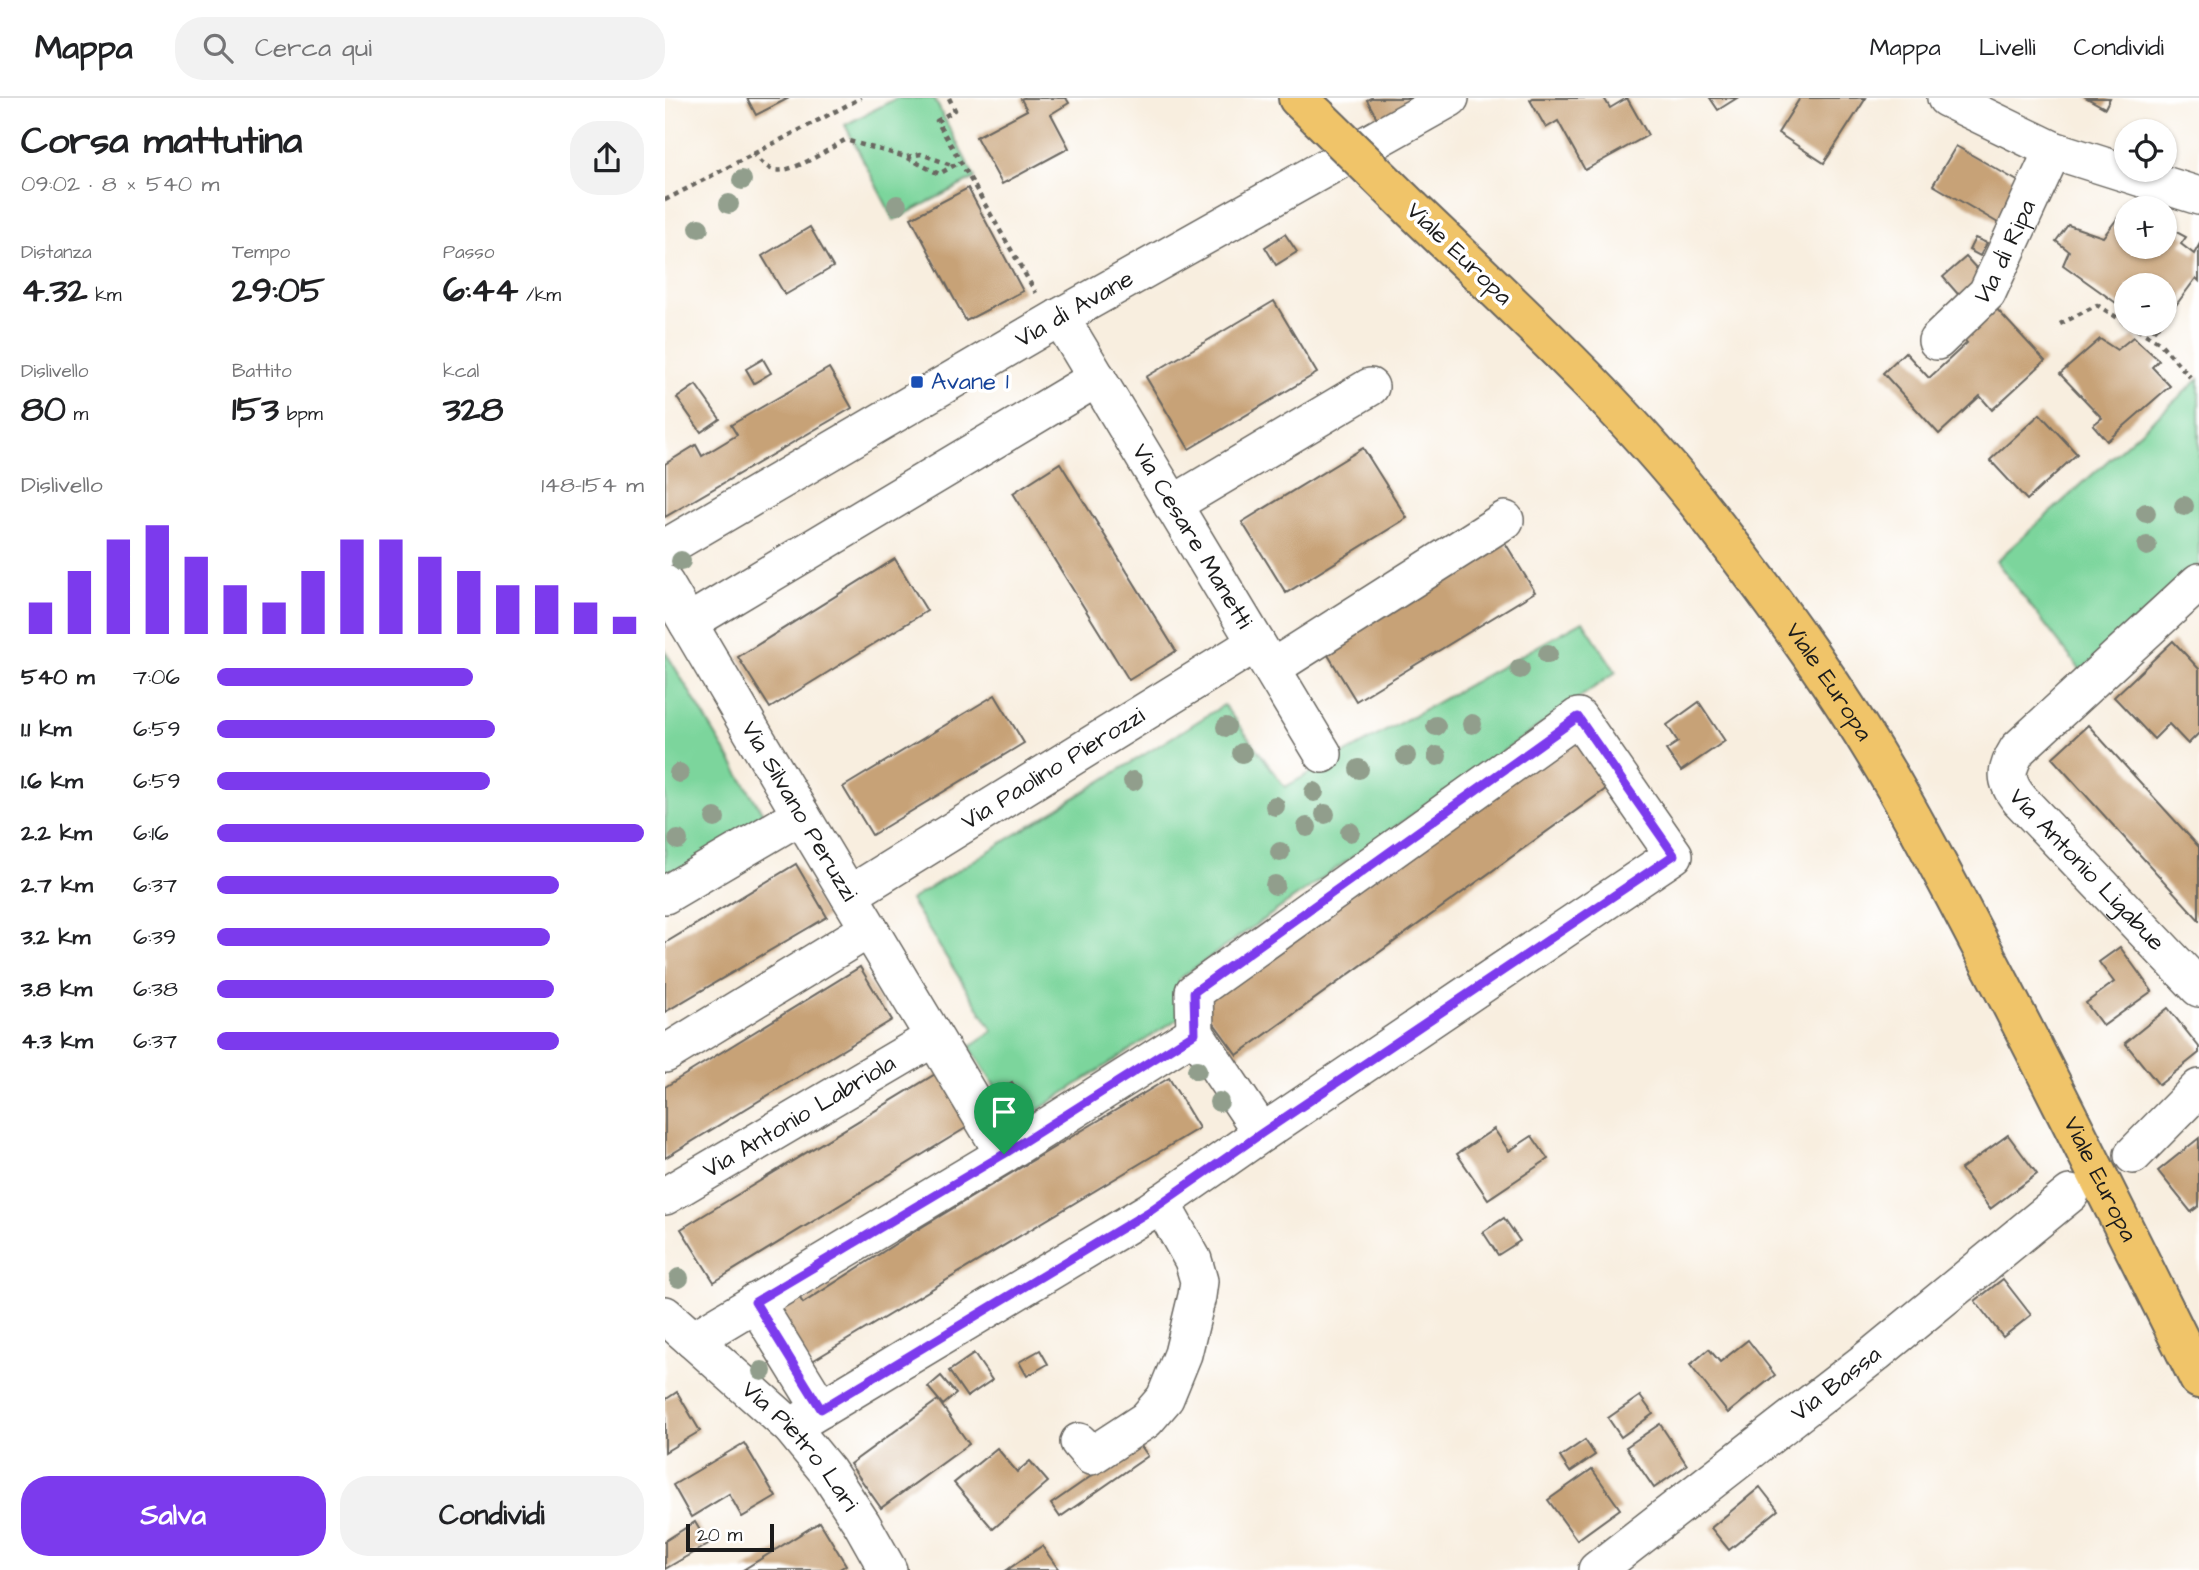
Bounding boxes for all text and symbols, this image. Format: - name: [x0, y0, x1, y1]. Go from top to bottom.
- search box: [175, 17, 665, 80]
- text: Mappa: [35, 25, 133, 71]
- icon: search: [199, 29, 237, 67]
- text: Cerca qui: [255, 30, 372, 66]
- text: Mappa: [1870, 31, 1941, 65]
- text: Livelli: [1979, 31, 2036, 65]
- text: Condividi: [2074, 31, 2164, 65]
- text: Corsa mattutina: [21, 116, 302, 168]
- map controls: [2114, 119, 2177, 336]
- button: locate: [2114, 119, 2177, 182]
- button: share: [570, 121, 644, 195]
- text: 09:02 · 8 × 540 m: [21, 168, 220, 200]
- street label: Via di Ripa: [1967, 194, 2045, 313]
- street label: Viale Europa: [1398, 195, 1520, 313]
- button: +: [2114, 196, 2177, 259]
- text: Distanza: [21, 239, 92, 266]
- text: Tempo: [232, 239, 290, 266]
- text: Passo: [443, 239, 495, 266]
- street label: Via di Avane: [1009, 262, 1140, 356]
- text: 4.32: [21, 266, 88, 315]
- text: 29:05: [232, 266, 325, 315]
- text: 6:44: [443, 266, 518, 315]
- button: −: [2114, 273, 2177, 336]
- text: km: [88, 282, 122, 309]
- text: /km: [518, 282, 561, 309]
- text: Dislivello: [21, 358, 88, 385]
- text: Battito: [232, 358, 292, 385]
- text: kcal: [443, 358, 479, 385]
- place label: Avane 1: [931, 365, 1009, 399]
- marker: Avane 1: [909, 374, 925, 390]
- text: 80: [21, 385, 66, 434]
- text: 153: [232, 385, 279, 434]
- text: 328: [443, 385, 504, 434]
- text: m: [66, 401, 88, 428]
- text: bpm: [279, 401, 323, 428]
- street label: Via Cesare Manetti: [1123, 437, 1261, 636]
- text: Dislivello: [21, 469, 103, 501]
- text: 148–154 m: [541, 469, 644, 501]
- street label: Viale Europa: [1776, 616, 1880, 748]
- text: 540 m: [21, 661, 95, 693]
- text: 7:06: [133, 661, 180, 693]
- street label: Via Paolino Pierozzi: [955, 699, 1152, 838]
- text: 1.1 km: [21, 713, 71, 745]
- text: 6:59: [133, 713, 181, 745]
- street label: Via Silvano Peruzzi: [732, 715, 866, 908]
- text: 1.6 km: [21, 765, 83, 797]
- text: 6:59: [133, 765, 181, 797]
- street label: Via Antonio Ligabue: [2000, 781, 2172, 959]
- text: 2.2 km: [21, 817, 92, 849]
- text: 6:16: [133, 817, 169, 849]
- text: 2.7 km: [21, 869, 93, 901]
- text: 6:37: [133, 869, 177, 901]
- text: 3.2 km: [21, 921, 90, 953]
- text: 6:39: [133, 921, 176, 953]
- text: 3.8 km: [21, 973, 92, 1005]
- text: 6:38: [133, 973, 178, 1005]
- text: 4.3 km: [21, 1025, 93, 1057]
- text: 6:37: [133, 1025, 177, 1057]
- street label: Via Antonio Labriola: [697, 1047, 902, 1187]
- pin: [974, 1082, 1034, 1154]
- icon: arrive: [985, 1093, 1023, 1131]
- street label: Viale Europa: [2054, 1111, 2145, 1248]
- street label: Via Bassa: [1784, 1338, 1888, 1430]
- street label: Via Pietro Lari: [734, 1373, 867, 1519]
- button: Salva: [21, 1476, 326, 1556]
- button: Condividi: [340, 1476, 644, 1556]
- scale bar: [686, 1521, 773, 1553]
- text: 20 m: [697, 1522, 742, 1549]

